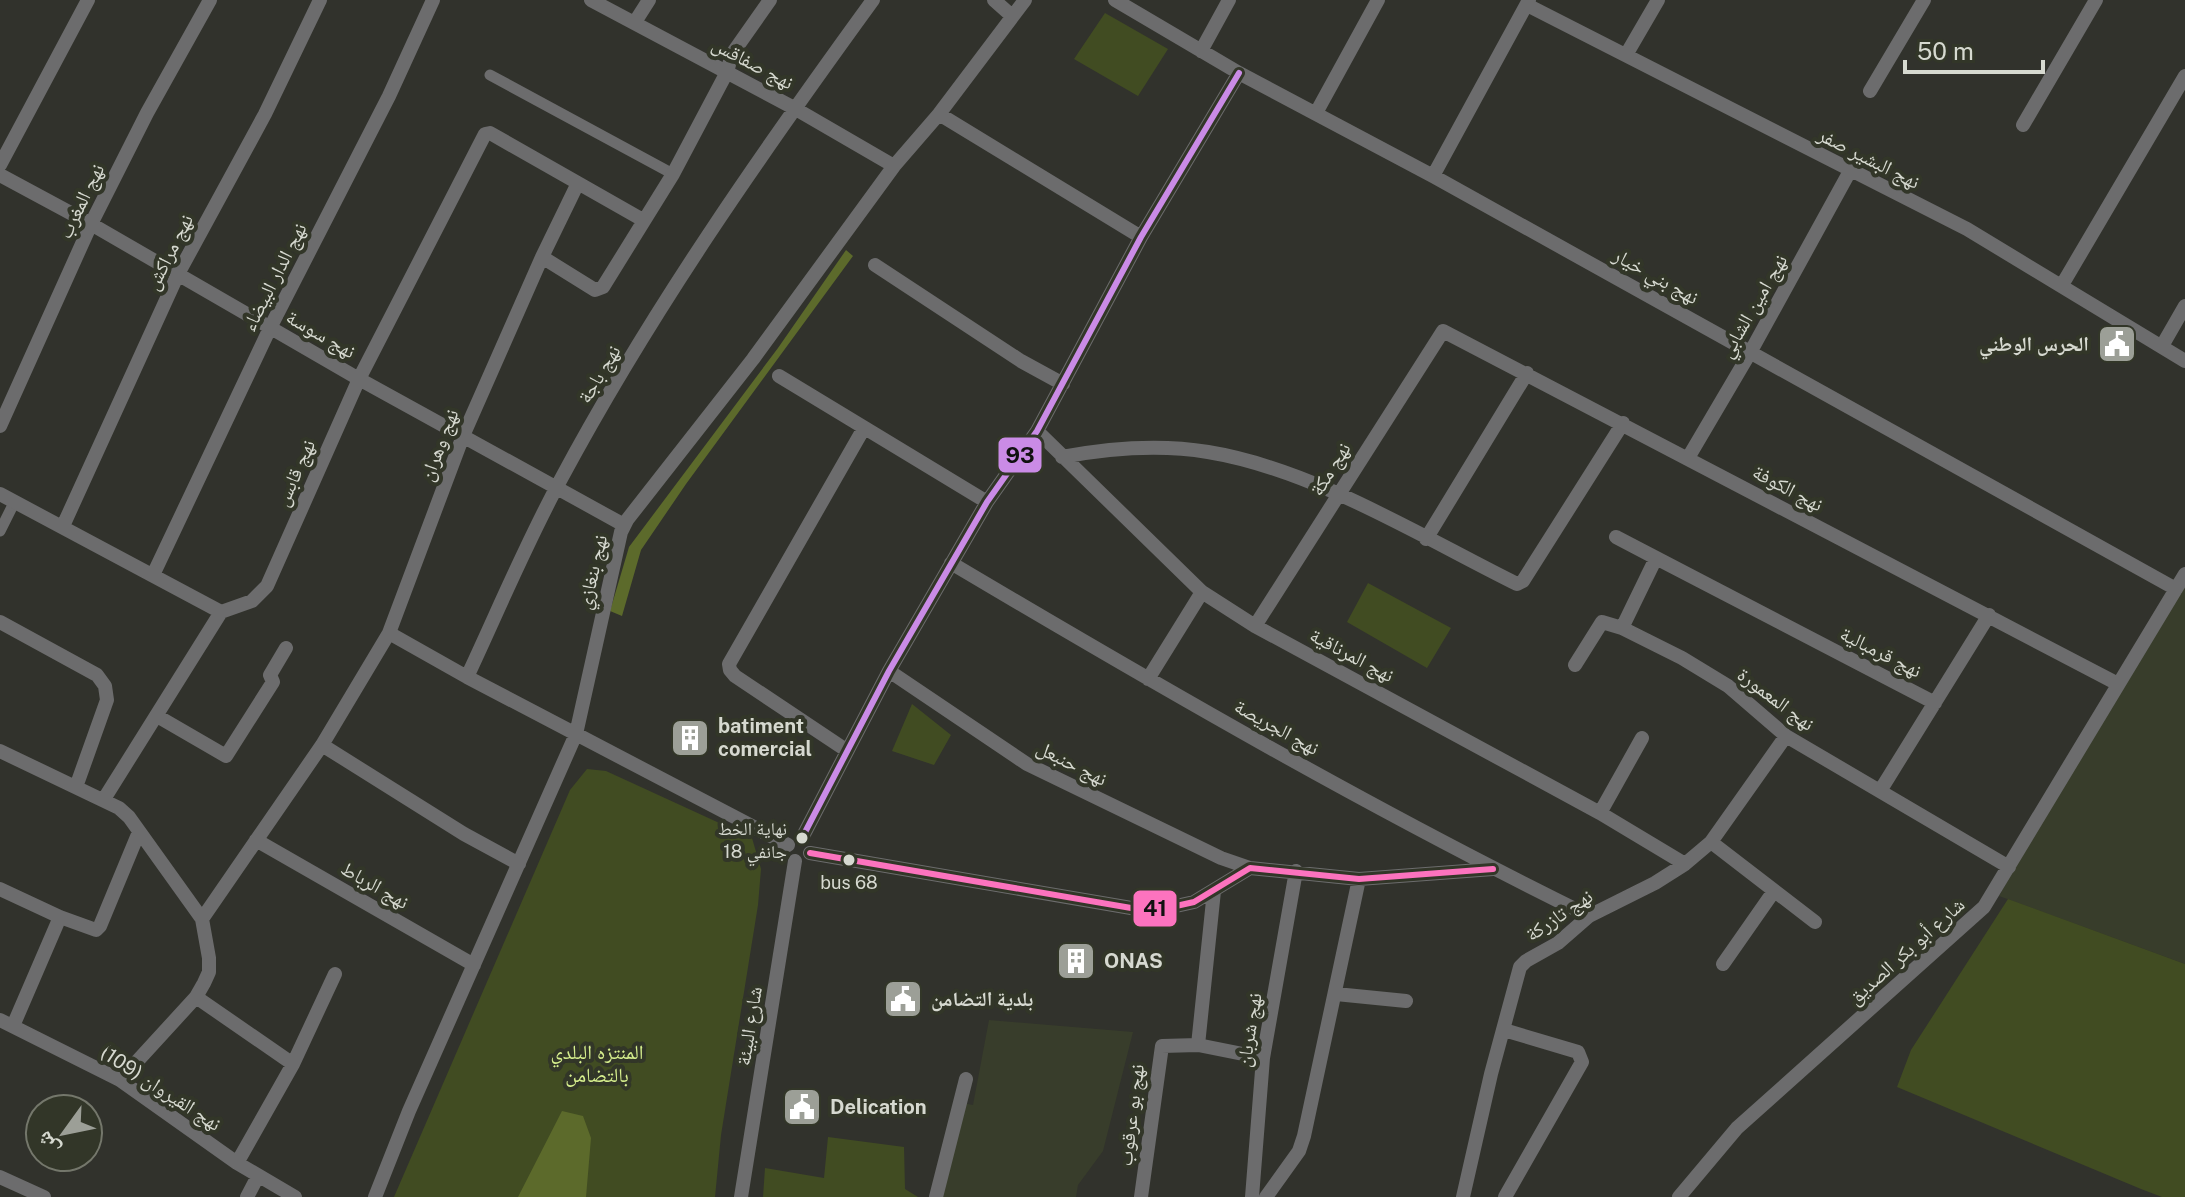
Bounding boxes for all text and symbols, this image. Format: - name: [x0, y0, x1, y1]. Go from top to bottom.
- scale bar: [1905, 24, 2043, 74]
- street label: نهج صفاقس: [708, 32, 798, 95]
- text: 50 m: [1917, 37, 1974, 65]
- street label: نهج البشير صفر: [1813, 122, 1924, 195]
- street label: نهج المغرب: [53, 160, 110, 243]
- street label: نهج مراكش: [140, 210, 199, 294]
- street label: نهج الدار البيضاء: [236, 219, 312, 336]
- street label: نهج بني خيار: [1606, 242, 1703, 313]
- street label: نهج امين الشابي: [1714, 250, 1796, 364]
- street label: نهج سوسة: [282, 305, 360, 364]
- public building icon: الحرس الوطني: [2096, 323, 2138, 365]
- place label: الحرس الوطني: [1979, 332, 2089, 360]
- street label: نهج باجة: [572, 341, 627, 408]
- street label: نهج وهران: [414, 406, 465, 485]
- street label: نهج قابس: [270, 436, 321, 511]
- line badge: 93: [997, 436, 1043, 474]
- street label: نهج مكة: [1304, 438, 1357, 501]
- text: 93: [1005, 442, 1035, 468]
- street label: نهج الكوفة: [1748, 459, 1827, 517]
- street label: نهج بنغازي: [572, 532, 616, 613]
- street label: نهج قرمبالية: [1836, 621, 1926, 684]
- street label: نهج المرناقية: [1305, 623, 1398, 688]
- street label: نهج المعمورة: [1732, 662, 1819, 737]
- street label: نهج الجريصة: [1230, 694, 1324, 761]
- place label: batiment comercial: [718, 714, 812, 761]
- building icon: batiment comercial: [669, 717, 711, 759]
- street label: نهج حنبعل: [1032, 735, 1111, 792]
- place label: نهاية الخط 18 جانفي: [718, 818, 787, 866]
- marker: نهاية الخط 18 جانفي: [794, 830, 810, 846]
- marker: bus 68: [841, 852, 857, 868]
- street label: نهج الرباط: [336, 856, 413, 915]
- place label: bus 68: [820, 872, 878, 893]
- street label: نهج تازركة: [1521, 884, 1598, 947]
- line badge: 41: [1132, 889, 1178, 928]
- street label: شارع أبو بكر الصديق: [1843, 892, 1970, 1010]
- text: 41: [1143, 895, 1167, 921]
- building icon: ONAS: [1055, 940, 1097, 982]
- place label: ONAS: [1104, 949, 1163, 973]
- public building icon: بلدية التضامن: [882, 978, 924, 1020]
- street label: شارع البيئة: [731, 985, 768, 1067]
- place label: بلدية التضامن: [931, 987, 1033, 1012]
- street label: نهج شربان: [1231, 991, 1268, 1069]
- street label: نهج القيروان (109): [96, 1040, 226, 1137]
- park label: المنتزه البلدي بالتضامن: [551, 1040, 643, 1087]
- street label: نهج بو عرقوب: [1113, 1063, 1150, 1167]
- public building icon: Delication: [781, 1086, 823, 1128]
- north arrow: [24, 1093, 104, 1173]
- place label: Delication: [830, 1095, 927, 1119]
- text: ش: [30, 1126, 65, 1161]

